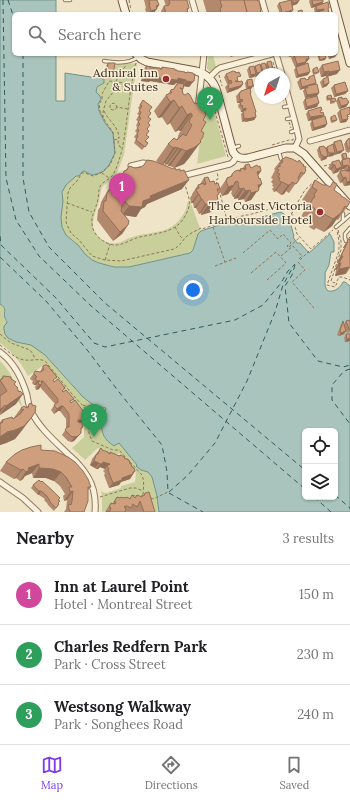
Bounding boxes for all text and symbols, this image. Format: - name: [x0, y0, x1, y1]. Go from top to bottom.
- search box: [12, 12, 338, 56]
- icon: search: [26, 23, 48, 45]
- text: Search here: [58, 25, 141, 44]
- place label: Admiral Inn & Suites: [92, 65, 158, 94]
- north arrow: [254, 68, 290, 104]
- marker: Admiral Inn & Suites: [161, 74, 171, 84]
- pin: 2: [197, 87, 223, 120]
- pin: 1: [109, 173, 135, 206]
- place label: The Coast Victoria Harbourside Hotel: [209, 198, 312, 227]
- marker: The Coast Victoria Harbourside Hotel: [315, 207, 325, 217]
- your location: [183, 280, 203, 300]
- pin: 3: [81, 404, 107, 437]
- map controls: [302, 428, 338, 500]
- button: locate: [302, 428, 338, 464]
- button: layers: [302, 464, 338, 500]
- text: Nearby: [16, 527, 74, 549]
- text: 3 results: [282, 530, 334, 547]
- text: Inn at Laurel Point: [54, 577, 189, 596]
- text: 1: [26, 586, 32, 603]
- text: 150 m: [299, 586, 334, 603]
- text: Hotel · Montreal Street: [54, 596, 193, 613]
- text: Charles Redfern Park: [54, 637, 207, 656]
- text: 2: [26, 646, 32, 663]
- text: 230 m: [297, 646, 334, 663]
- text: Park · Cross Street: [54, 656, 166, 673]
- text: Westsong Walkway: [54, 697, 191, 716]
- text: 3: [25, 706, 33, 723]
- text: 240 m: [297, 706, 334, 723]
- text: Park · Songhees Road: [54, 716, 183, 733]
- tab: Map: [41, 754, 63, 792]
- tab: Directions: [145, 754, 198, 792]
- tab: Saved: [279, 754, 309, 792]

